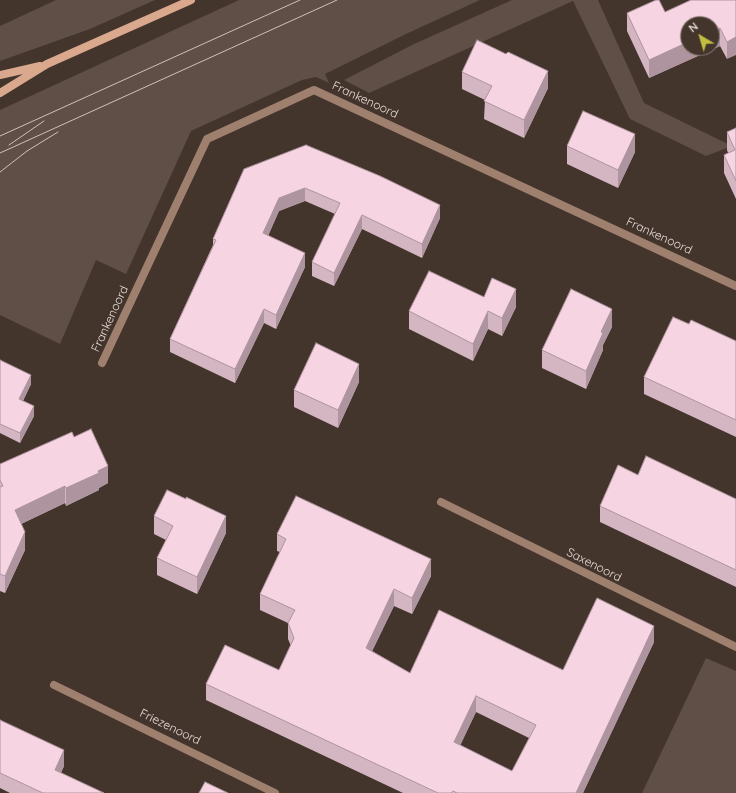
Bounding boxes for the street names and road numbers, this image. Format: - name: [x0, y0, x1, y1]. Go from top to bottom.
- street label: Frankenoord: [330, 78, 400, 122]
- street label: Frankenoord: [624, 214, 694, 258]
- street label: Frankenoord: [88, 284, 132, 354]
- street label: Saxenoord: [564, 545, 624, 585]
- street label: Friezenoord: [137, 706, 203, 748]

